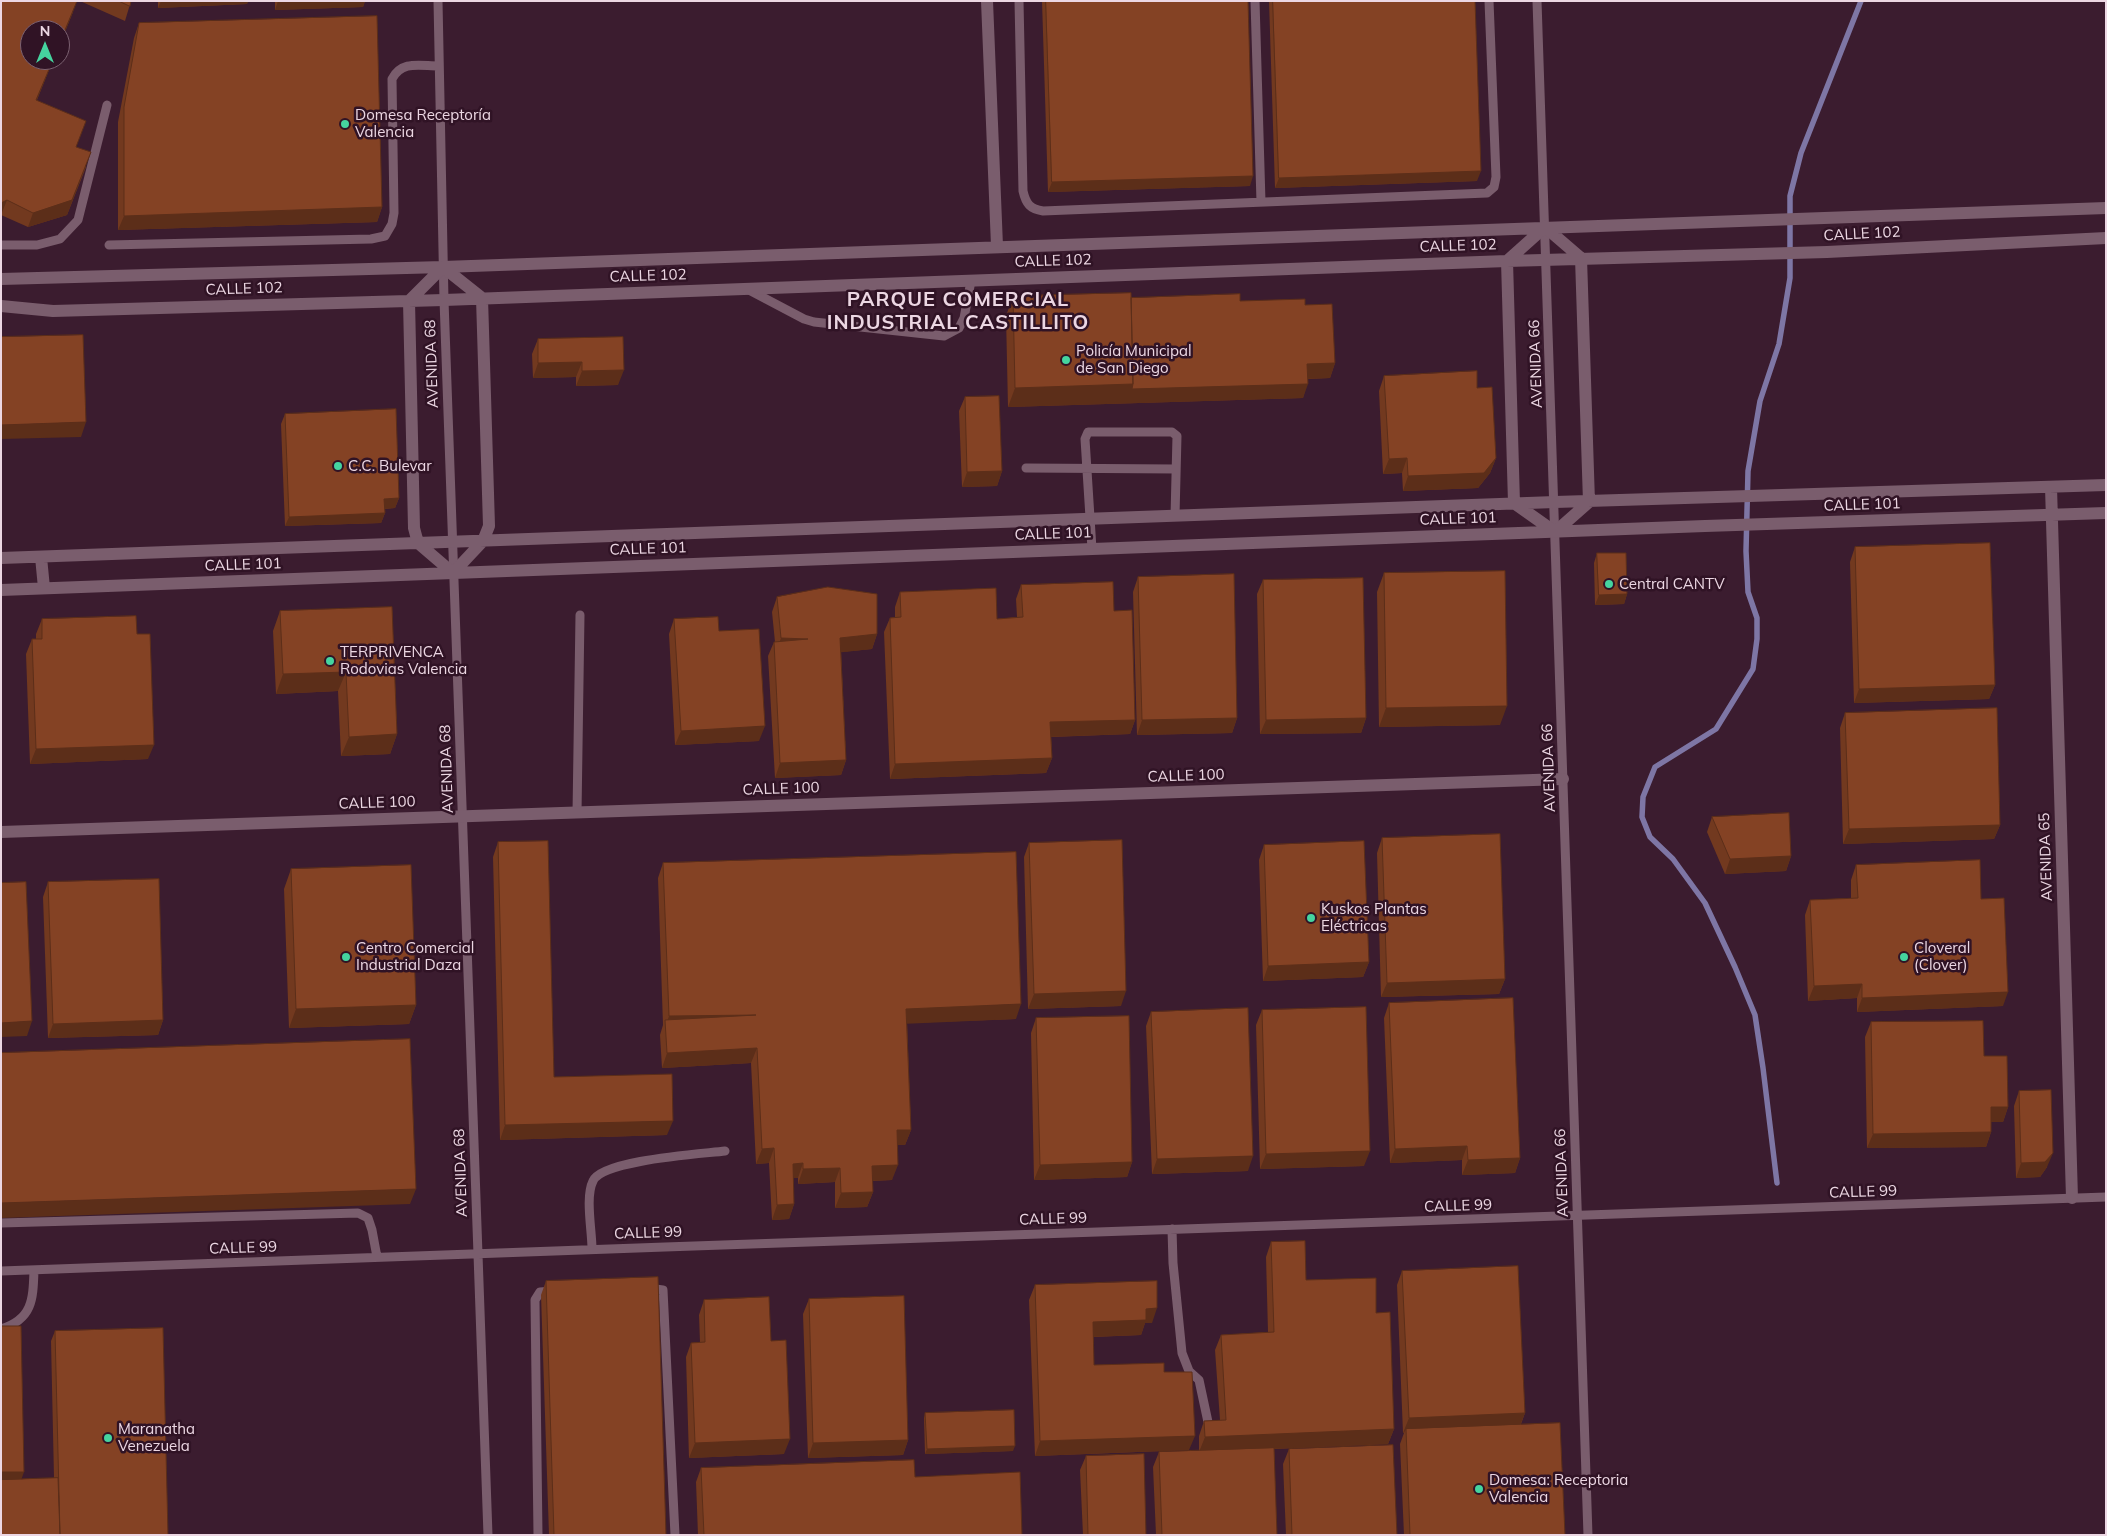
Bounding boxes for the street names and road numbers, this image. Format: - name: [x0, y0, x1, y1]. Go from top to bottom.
- street label: CALLE 102: [1823, 223, 1901, 245]
- street label: CALLE 102: [1419, 236, 1497, 256]
- street label: CALLE 102: [1014, 251, 1092, 271]
- street label: CALLE 102: [609, 266, 687, 286]
- street label: CALLE 102: [205, 279, 283, 299]
- street label: AVENIDA 68: [421, 319, 443, 409]
- street label: AVENIDA 66: [1525, 319, 1547, 409]
- street label: CALLE 101: [1823, 495, 1901, 515]
- street label: CALLE 101: [1419, 509, 1497, 529]
- street label: CALLE 101: [1014, 524, 1092, 544]
- street label: CALLE 101: [609, 539, 687, 559]
- street label: CALLE 101: [204, 555, 282, 575]
- street label: AVENIDA 66: [1538, 723, 1560, 813]
- street label: AVENIDA 68: [436, 724, 458, 814]
- street label: CALLE 100: [1147, 766, 1225, 786]
- street label: CALLE 100: [742, 779, 820, 799]
- street label: CALLE 100: [338, 793, 416, 813]
- street label: AVENIDA 65: [2035, 812, 2057, 902]
- street label: AVENIDA 68: [450, 1128, 472, 1218]
- street label: AVENIDA 66: [1551, 1128, 1573, 1218]
- street label: CALLE 99: [1829, 1182, 1897, 1202]
- street label: CALLE 99: [1424, 1196, 1492, 1216]
- street label: CALLE 99: [1019, 1209, 1087, 1229]
- street label: CALLE 99: [614, 1223, 682, 1243]
- street label: CALLE 99: [209, 1238, 277, 1258]

